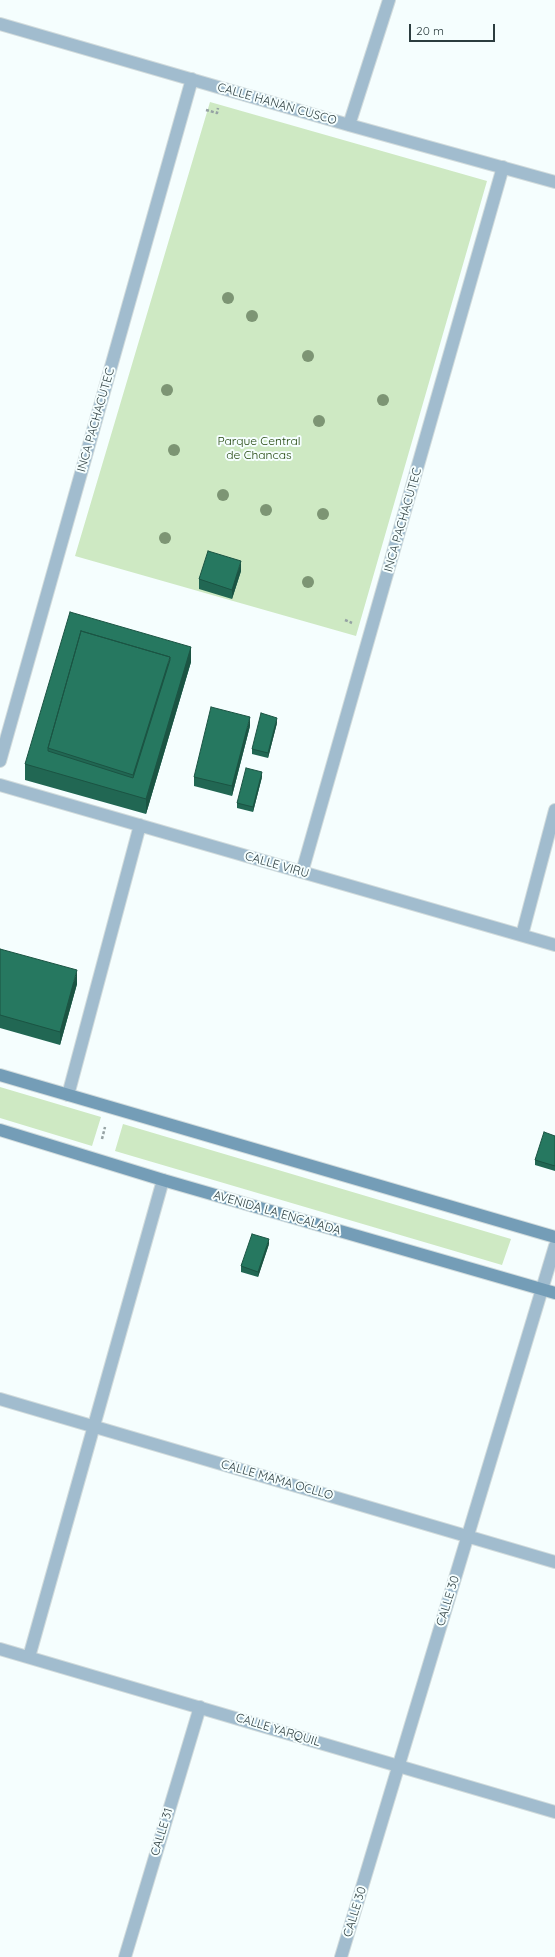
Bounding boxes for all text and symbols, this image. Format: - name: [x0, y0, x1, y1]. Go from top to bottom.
- scale bar: [411, 16, 497, 42]
- text: 20 m: [416, 23, 444, 38]
- street label: CALLE HANAN CUSCO: [216, 80, 338, 128]
- street label: INCA PACHACUTEC: [74, 366, 118, 474]
- park label: Parque Central de Chancas: [217, 434, 301, 462]
- street label: INCA PACHACUTEC: [381, 466, 425, 574]
- street label: CALLE VIRU: [243, 849, 311, 881]
- street label: AVENIDA LA ENCALADA: [212, 1188, 342, 1238]
- street label: CALLE MAMA OCLLO: [219, 1457, 335, 1503]
- street label: CALLE 30: [434, 1574, 462, 1628]
- street label: CALLE YARQUIL: [234, 1710, 322, 1750]
- street label: CALLE 31: [148, 1806, 176, 1858]
- street label: CALLE 30: [341, 1885, 369, 1939]

